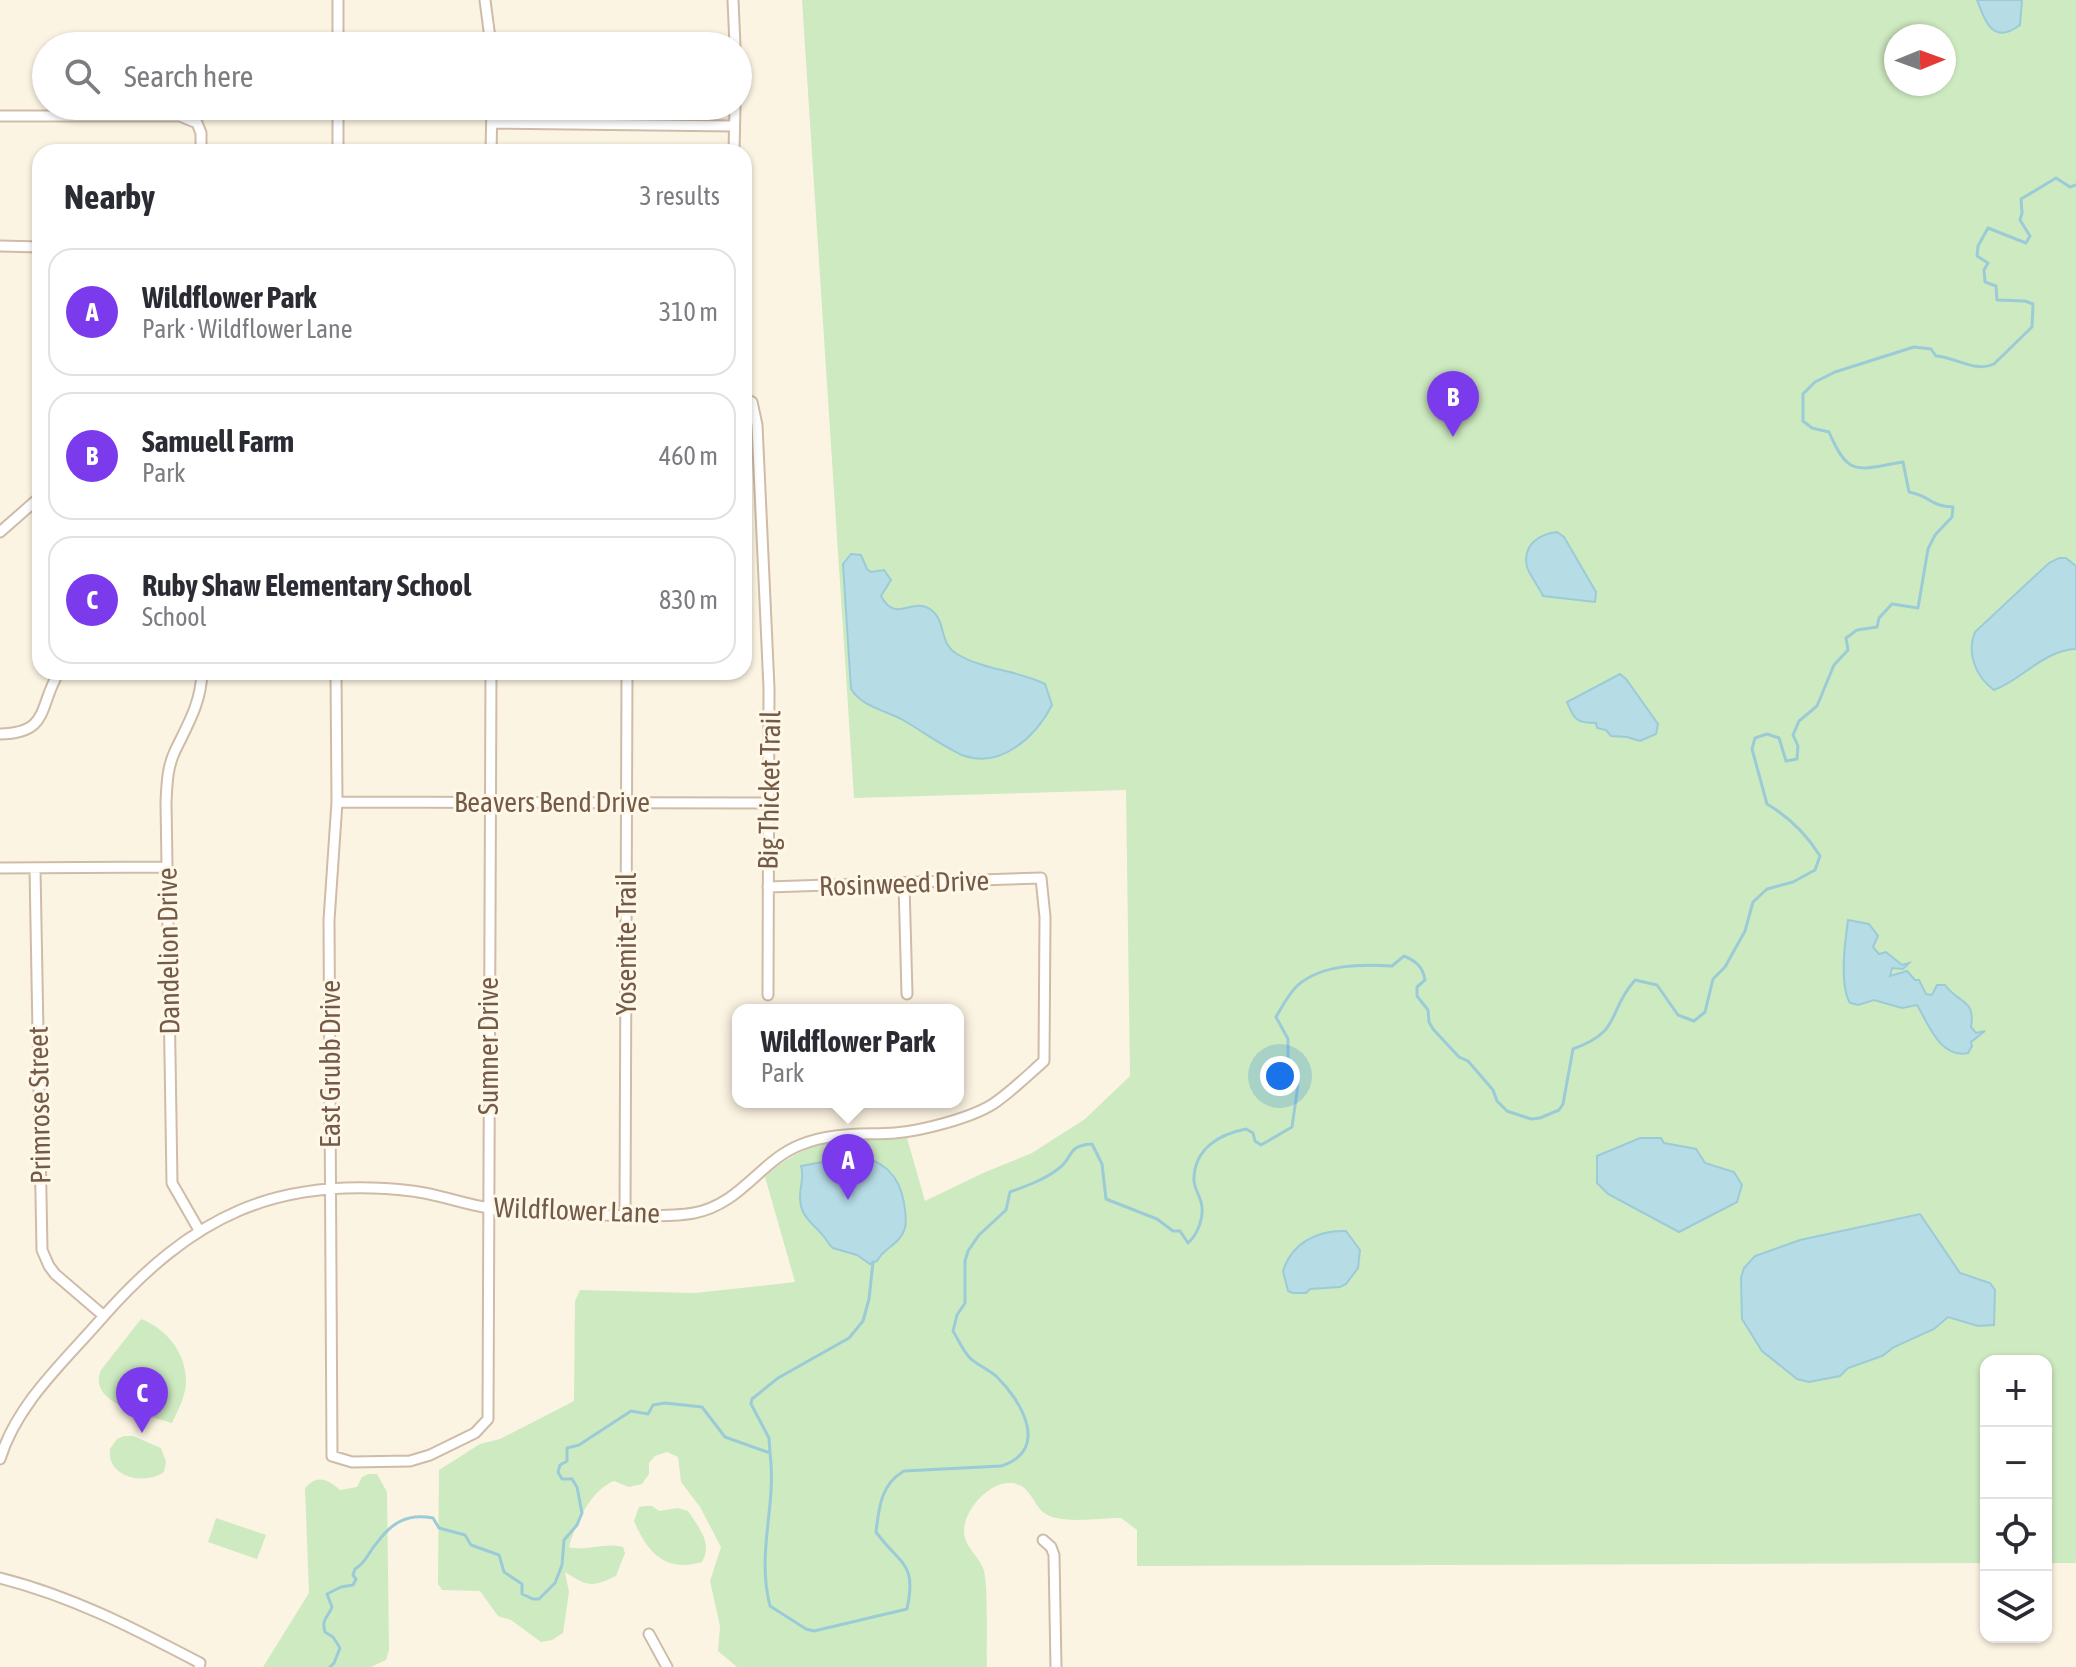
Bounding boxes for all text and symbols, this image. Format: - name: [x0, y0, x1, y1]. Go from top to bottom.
- north arrow: [1884, 24, 1956, 96]
- search box: [32, 32, 752, 120]
- icon: search: [60, 54, 104, 98]
- text: Search here: [124, 59, 253, 93]
- text: Nearby: [64, 177, 155, 216]
- text: 3 results: [639, 181, 720, 211]
- text: Wildflower Park: [142, 280, 317, 314]
- text: A: [86, 297, 98, 327]
- text: 310 m: [659, 297, 718, 327]
- text: Park · Wildflower Lane: [142, 314, 353, 344]
- pin: B: [1427, 371, 1479, 437]
- text: Samuell Farm: [142, 424, 294, 458]
- text: B: [86, 441, 98, 471]
- text: 460 m: [659, 441, 718, 471]
- text: Park: [142, 458, 185, 488]
- text: Ruby Shaw Elementary School: [142, 568, 471, 602]
- text: C: [86, 585, 98, 615]
- text: 830 m: [659, 585, 718, 615]
- text: School: [142, 602, 206, 632]
- street label: Big Thicket Trail: [752, 710, 786, 870]
- street label: Beavers Bend Drive: [454, 786, 650, 818]
- street label: Rosinweed Drive: [818, 864, 990, 902]
- street label: Dandelion Drive: [151, 867, 185, 1035]
- street label: Yosemite Trail: [610, 872, 642, 1015]
- street label: Sumner Drive: [472, 977, 504, 1115]
- street label: East Grubb Drive: [314, 980, 346, 1148]
- popup: [732, 1004, 964, 1108]
- text: Wildflower Park: [761, 1024, 935, 1058]
- street label: Primrose Street: [22, 1026, 56, 1184]
- your location: [1260, 1056, 1300, 1096]
- text: Park: [761, 1058, 804, 1088]
- pin: A: [822, 1134, 874, 1200]
- street label: Wildflower Lane: [493, 1191, 661, 1229]
- map controls: [1980, 1355, 2052, 1643]
- button: +: [1980, 1355, 2052, 1427]
- pin: C: [116, 1367, 168, 1433]
- button: −: [1980, 1427, 2052, 1499]
- button: locate: [1980, 1499, 2052, 1571]
- button: layers: [1980, 1571, 2052, 1643]

